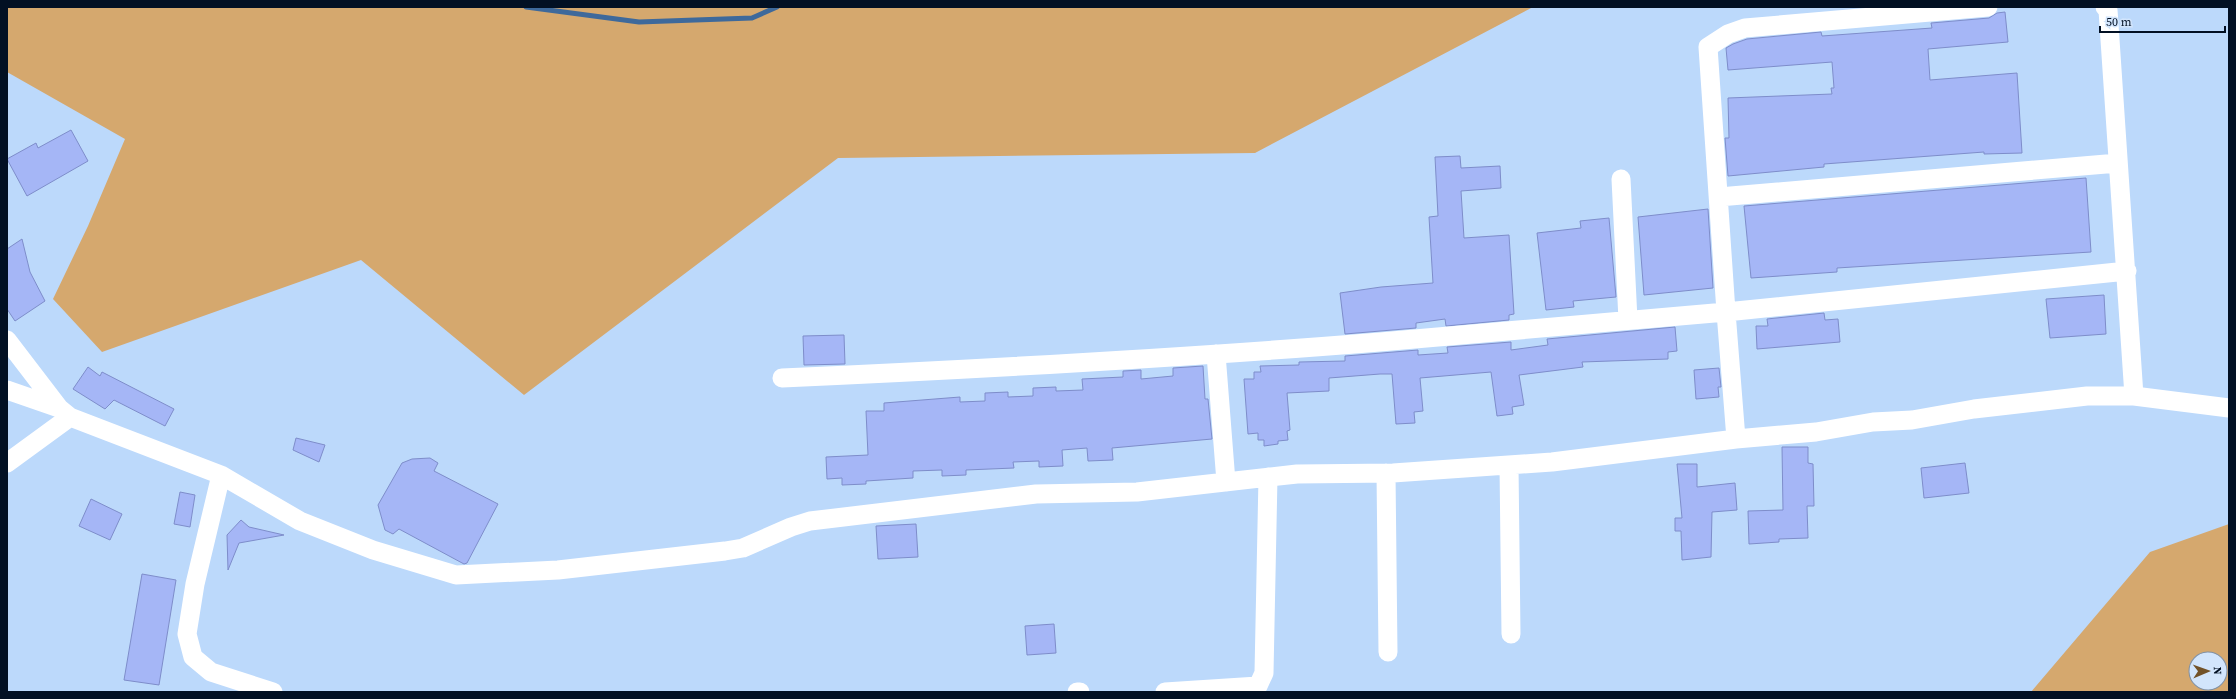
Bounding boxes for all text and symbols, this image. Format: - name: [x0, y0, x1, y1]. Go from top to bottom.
- scale bar: [2100, 8, 2225, 34]
- text: 50 m: [2106, 14, 2132, 30]
- north arrow: [2188, 651, 2228, 691]
- text: N: [2210, 666, 2225, 675]

